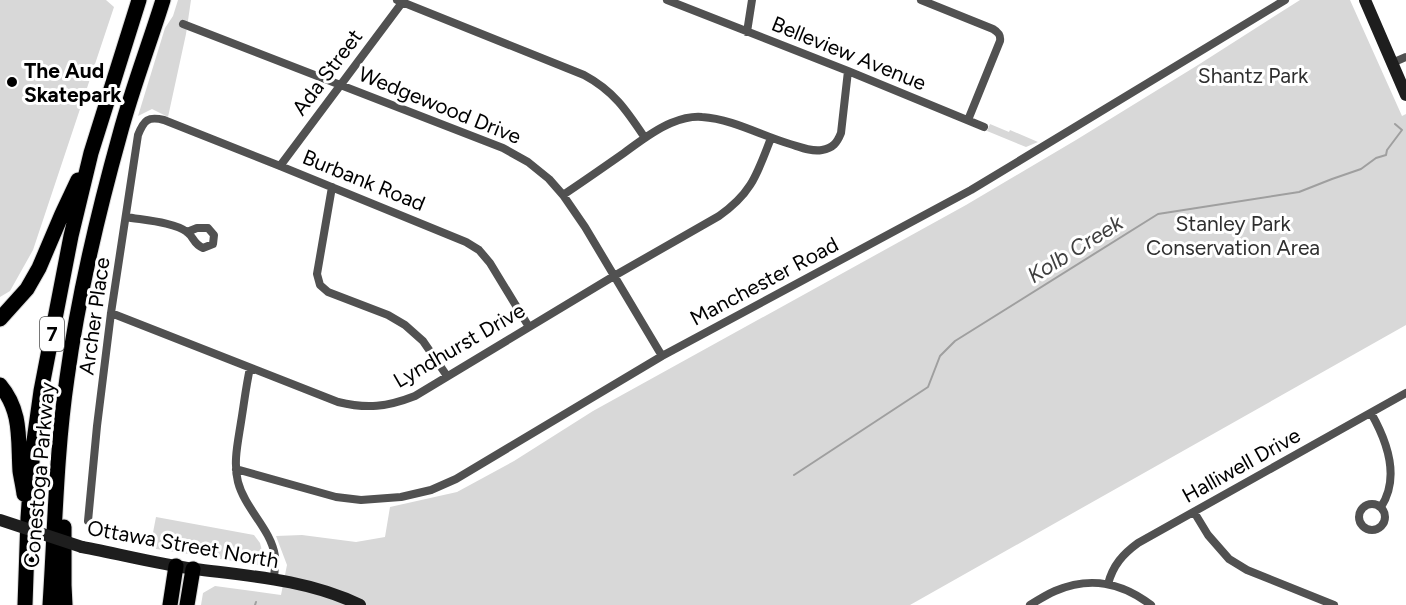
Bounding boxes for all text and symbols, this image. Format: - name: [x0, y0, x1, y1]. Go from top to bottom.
- street label: Belleview Avenue: [768, 11, 930, 95]
- street label: Ada Street: [287, 24, 367, 120]
- place label: The Aud Skatepark: [24, 58, 122, 107]
- street label: Wedgewood Drive: [355, 61, 525, 149]
- park label: Shantz Park: [1198, 63, 1309, 88]
- marker: The Aud Skatepark: [5, 75, 19, 89]
- street label: Burbank Road: [299, 144, 429, 216]
- water label: Kolb Creek: [1022, 208, 1129, 289]
- park label: Stanley Park Conservation Area: [1146, 211, 1320, 260]
- street label: Manchester Road: [686, 231, 842, 331]
- street label: Archer Place: [73, 256, 115, 376]
- street label: Lyndhurst Drive: [389, 297, 529, 393]
- road number: 7: [40, 317, 64, 351]
- street label: Conestoga Parkway: [18, 381, 60, 569]
- street label: Halliwell Drive: [1178, 422, 1304, 508]
- street label: Ottawa Street North: [85, 515, 281, 573]

